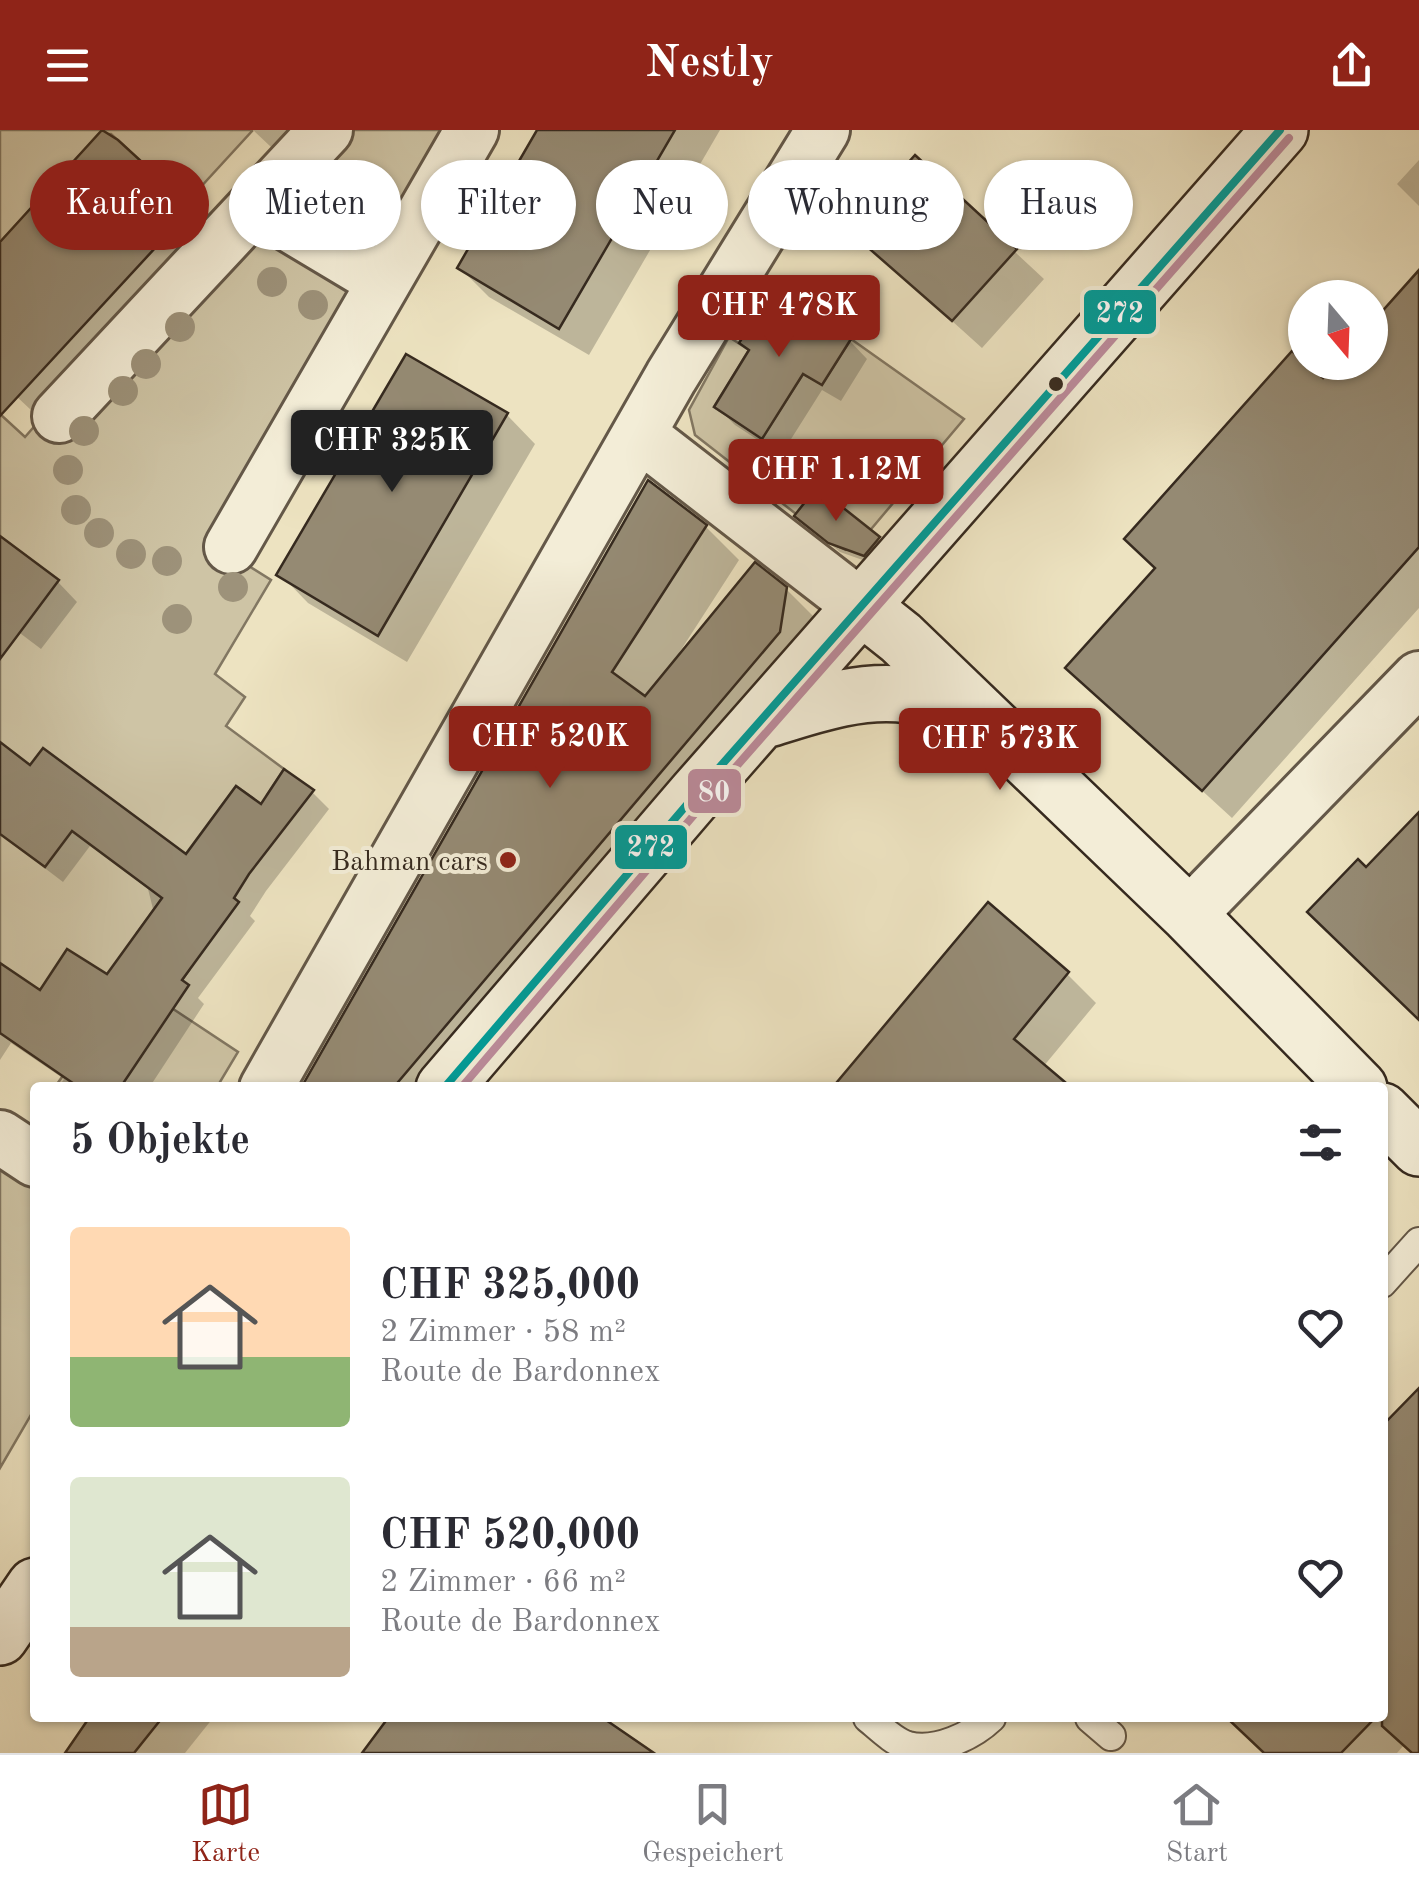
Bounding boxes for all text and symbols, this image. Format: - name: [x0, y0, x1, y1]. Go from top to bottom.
- icon: menu: [40, 38, 95, 93]
- icon: share: [1324, 38, 1379, 93]
- text: Nestly: [645, 42, 774, 87]
- chip: Kaufen: [30, 160, 209, 250]
- chip: Mieten: [229, 160, 401, 250]
- chip: Filter: [421, 160, 576, 250]
- chip: Neu: [596, 160, 728, 250]
- chip: Wohnung: [748, 160, 964, 250]
- chip: Haus: [984, 160, 1133, 250]
- pin: CHF 478K: [676, 275, 882, 360]
- north arrow: [1288, 280, 1388, 380]
- map controls: [1288, 280, 1388, 380]
- line badge: 272: [1082, 288, 1158, 336]
- text: CHF 478K: [700, 291, 858, 323]
- text: 272: [1096, 301, 1144, 329]
- unlabelled marker: [1046, 374, 1066, 394]
- pin: CHF 325K: [289, 410, 495, 495]
- text: CHF 325K: [313, 426, 471, 458]
- pin: CHF 1.12M: [722, 439, 950, 524]
- text: CHF 1.12M: [750, 455, 922, 487]
- pin: CHF 520K: [447, 706, 653, 791]
- pin: CHF 573K: [897, 708, 1103, 793]
- text: CHF 520K: [471, 722, 629, 754]
- text: CHF 573K: [921, 724, 1079, 756]
- line badge: 80: [686, 767, 743, 815]
- text: 80: [698, 780, 730, 808]
- line badge: 272: [613, 823, 689, 871]
- text: 272: [627, 835, 675, 863]
- place label: Bahman cars: [331, 849, 488, 877]
- marker: Bahman cars: [497, 849, 519, 871]
- icon: filters: [1293, 1115, 1348, 1170]
- text: 5 Objekte: [70, 1121, 250, 1163]
- text: CHF 325,000: [380, 1266, 640, 1308]
- icon: home: [150, 1267, 270, 1387]
- icon: heart: [1293, 1300, 1348, 1355]
- text: 2 Zimmer · 58 m²: [380, 1317, 626, 1349]
- text: Route de Bardonnex: [380, 1357, 661, 1389]
- text: CHF 520,000: [380, 1516, 640, 1558]
- icon: home: [150, 1517, 270, 1637]
- icon: heart: [1293, 1550, 1348, 1605]
- text: 2 Zimmer · 66 m²: [380, 1567, 626, 1599]
- text: Route de Bardonnex: [380, 1607, 661, 1639]
- tab: Karte: [191, 1777, 260, 1872]
- tab: Gespeichert: [642, 1777, 784, 1872]
- tab: Start: [1166, 1777, 1228, 1872]

